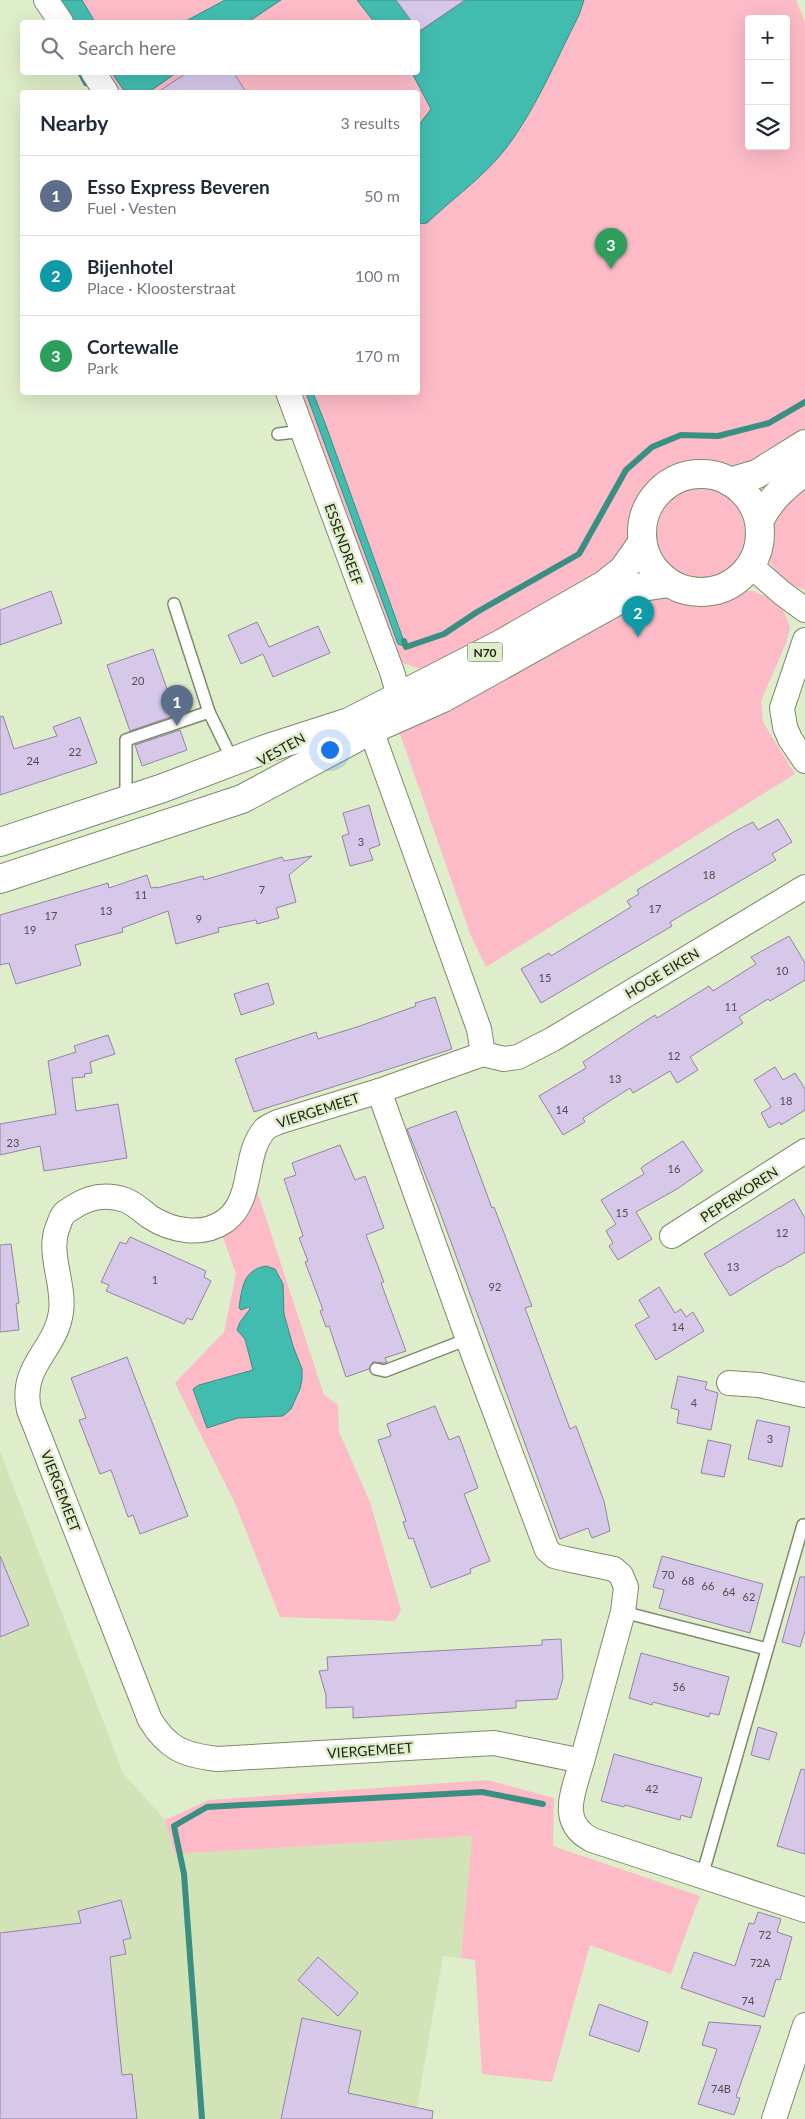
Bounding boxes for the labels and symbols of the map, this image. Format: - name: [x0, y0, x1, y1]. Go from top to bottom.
- pin: 3: [595, 228, 627, 269]
- street label: ESSENDREEF: [321, 501, 367, 587]
- pin: 2: [622, 596, 654, 637]
- road number: N70: [468, 642, 502, 662]
- house number: 20: [132, 674, 145, 687]
- pin: 1: [161, 685, 193, 726]
- street label: VESTEN: [254, 729, 308, 769]
- your location: [317, 737, 343, 763]
- house number: 22: [69, 745, 81, 758]
- house number: 24: [27, 754, 40, 767]
- house number: 3: [358, 835, 364, 848]
- house number: 18: [703, 868, 715, 881]
- house number: 7: [259, 883, 265, 896]
- house number: 11: [135, 888, 147, 901]
- house number: 17: [649, 902, 661, 915]
- house number: 13: [100, 904, 112, 917]
- house number: 17: [45, 909, 57, 922]
- house number: 9: [196, 912, 202, 925]
- house number: 19: [24, 923, 36, 936]
- street label: HOGE EIKEN: [622, 944, 702, 1002]
- house number: 10: [776, 964, 789, 977]
- house number: 15: [539, 971, 551, 984]
- house number: 11: [725, 1000, 737, 1013]
- house number: 12: [668, 1049, 680, 1062]
- house number: 13: [609, 1072, 621, 1085]
- street label: VIERGEMEET: [275, 1088, 362, 1131]
- house number: 18: [780, 1094, 792, 1107]
- house number: 14: [556, 1103, 569, 1116]
- house number: 23: [7, 1136, 19, 1149]
- house number: 16: [668, 1162, 680, 1175]
- street label: PEPERKOREN: [697, 1163, 781, 1225]
- house number: 15: [616, 1206, 628, 1219]
- house number: 12: [776, 1226, 788, 1239]
- house number: 13: [727, 1260, 739, 1273]
- house number: 1: [152, 1273, 158, 1286]
- house number: 92: [489, 1280, 501, 1293]
- house number: 14: [672, 1320, 685, 1333]
- house number: 4: [691, 1396, 698, 1409]
- house number: 3: [767, 1432, 773, 1445]
- street label: VIERGEMEET: [38, 1448, 85, 1535]
- house number: 70: [662, 1568, 675, 1581]
- house number: 68: [682, 1574, 694, 1587]
- house number: 66: [702, 1579, 714, 1592]
- house number: 64: [723, 1585, 736, 1598]
- house number: 62: [743, 1590, 755, 1603]
- house number: 56: [673, 1680, 685, 1693]
- street label: VIERGEMEET: [327, 1738, 414, 1761]
- house number: 42: [646, 1782, 658, 1795]
- house number: 72: [759, 1928, 771, 1941]
- house number: 72A: [750, 1956, 771, 1969]
- house number: 74: [742, 1994, 755, 2007]
- house number: 74B: [711, 2082, 731, 2095]

